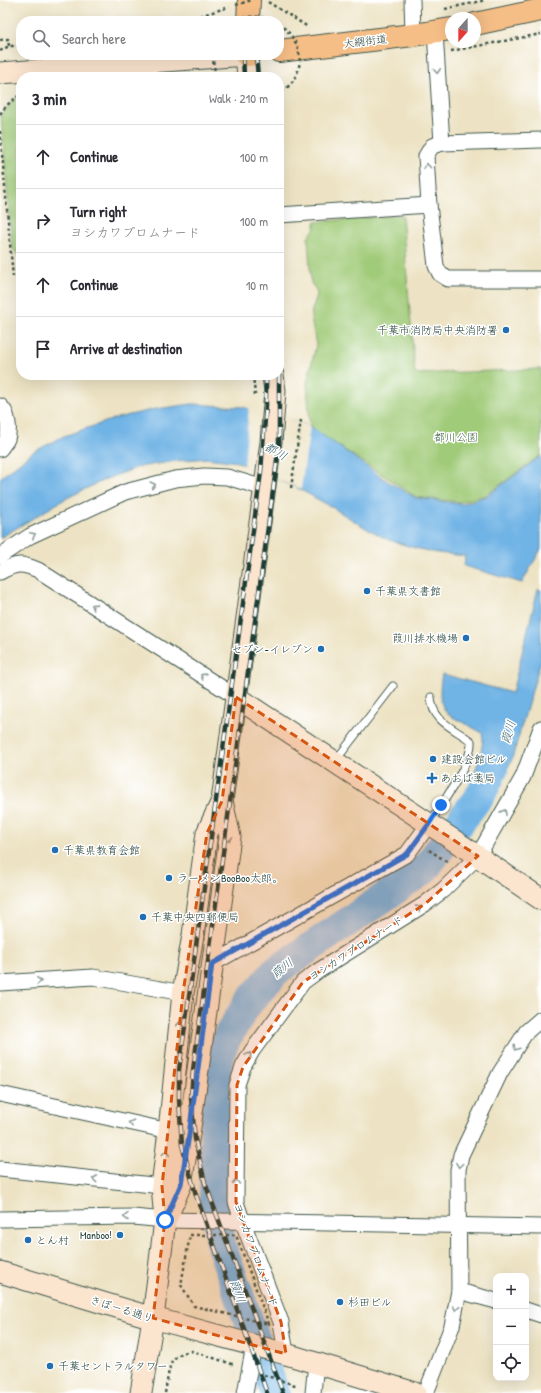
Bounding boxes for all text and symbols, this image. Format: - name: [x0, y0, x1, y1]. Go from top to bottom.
- north arrow: [445, 12, 481, 48]
- search box: [16, 16, 284, 60]
- icon: search: [30, 27, 52, 49]
- text: Search here: [62, 28, 126, 49]
- street label: 大網街道: [342, 31, 388, 51]
- one-way arrow: [433, 68, 442, 74]
- text: 3 min: [32, 87, 67, 110]
- text: Walk · 210 m: [209, 89, 268, 107]
- icon: ahead: [32, 146, 54, 168]
- text: Continue: [70, 146, 118, 167]
- text: 100 m: [240, 148, 268, 166]
- one-way arrow: [422, 163, 431, 169]
- text: Turn right: [70, 201, 126, 222]
- icon: right: [32, 210, 54, 232]
- text: 100 m: [240, 212, 268, 230]
- text: ヨシカワプロムナード: [70, 223, 200, 241]
- icon: ahead: [32, 274, 54, 296]
- text: Continue: [70, 274, 118, 295]
- text: 10 m: [246, 276, 268, 294]
- place label: 千葉市消防局中央消防署: [377, 323, 498, 337]
- marker: 千葉市消防局中央消防署: [501, 325, 511, 335]
- icon: arrive: [32, 338, 54, 360]
- text: Arrive at destination: [70, 338, 182, 359]
- park label: 都川公園: [434, 430, 478, 444]
- water label: 都川: [261, 438, 291, 464]
- one-way arrow: [149, 481, 156, 490]
- one-way arrow: [29, 532, 36, 540]
- place label: 千葉県文書館: [375, 584, 441, 598]
- marker: 千葉県文書館: [362, 586, 372, 596]
- one-way arrow: [91, 603, 98, 610]
- place label: 葭川排水機場: [392, 631, 458, 645]
- marker: 葭川排水機場: [461, 633, 471, 643]
- place label: セブン-イレブン: [232, 642, 313, 656]
- marker: セブン-イレブン: [316, 644, 326, 654]
- one-way arrow: [201, 674, 208, 681]
- water label: 葭川: [497, 718, 519, 746]
- place label: 建設会館ビル: [441, 752, 507, 766]
- marker: 建設会館ビル: [428, 754, 438, 764]
- place label: あおば薬局: [440, 771, 495, 785]
- marker: あおば薬局: [427, 773, 437, 783]
- route end: [432, 796, 450, 814]
- one-way arrow: [499, 809, 506, 816]
- one-way arrow: [225, 836, 233, 842]
- place label: 千葉県教育会館: [63, 843, 140, 857]
- marker: 千葉県教育会館: [50, 845, 60, 855]
- place label: ラーメンBooBoo太郎。: [177, 871, 283, 885]
- marker: ラーメンBooBoo太郎。: [164, 873, 174, 883]
- one-way arrow: [194, 892, 203, 899]
- one-way arrow: [415, 905, 422, 913]
- place label: 千葉中央四郵便局: [151, 910, 239, 924]
- marker: 千葉中央四郵便局: [138, 912, 148, 922]
- street label: ヨシカワプロムナード: [306, 912, 406, 984]
- water label: 葭川: [267, 954, 297, 982]
- one-way arrow: [36, 976, 42, 985]
- one-way arrow: [175, 1021, 184, 1027]
- one-way arrow: [513, 1044, 521, 1051]
- one-way arrow: [245, 1052, 252, 1059]
- one-way arrow: [128, 1119, 134, 1127]
- one-way arrow: [161, 1150, 170, 1156]
- one-way arrow: [455, 1162, 464, 1168]
- one-way arrow: [92, 1175, 98, 1184]
- one-way arrow: [232, 1179, 240, 1185]
- street label: ヨシカワプロムナード: [231, 1201, 281, 1309]
- route start: [156, 1211, 174, 1229]
- one-way arrow: [123, 1213, 129, 1221]
- place label: Manboo!: [80, 1228, 112, 1242]
- marker: Manboo!: [115, 1230, 125, 1240]
- place label: とん村: [36, 1233, 69, 1247]
- marker: とん村: [23, 1235, 33, 1245]
- map controls: [493, 1273, 529, 1381]
- button: +: [493, 1273, 529, 1309]
- water label: 葭川: [226, 1277, 250, 1305]
- street label: きぼーる通り: [88, 1293, 156, 1325]
- place label: 杉田ビル: [348, 1295, 392, 1309]
- marker: 杉田ビル: [335, 1297, 345, 1307]
- one-way arrow: [452, 1305, 460, 1311]
- button: −: [493, 1309, 529, 1345]
- button: locate: [493, 1345, 529, 1381]
- place label: 千葉セントラルタワー: [58, 1359, 168, 1373]
- marker: 千葉セントラルタワー: [45, 1361, 55, 1371]

